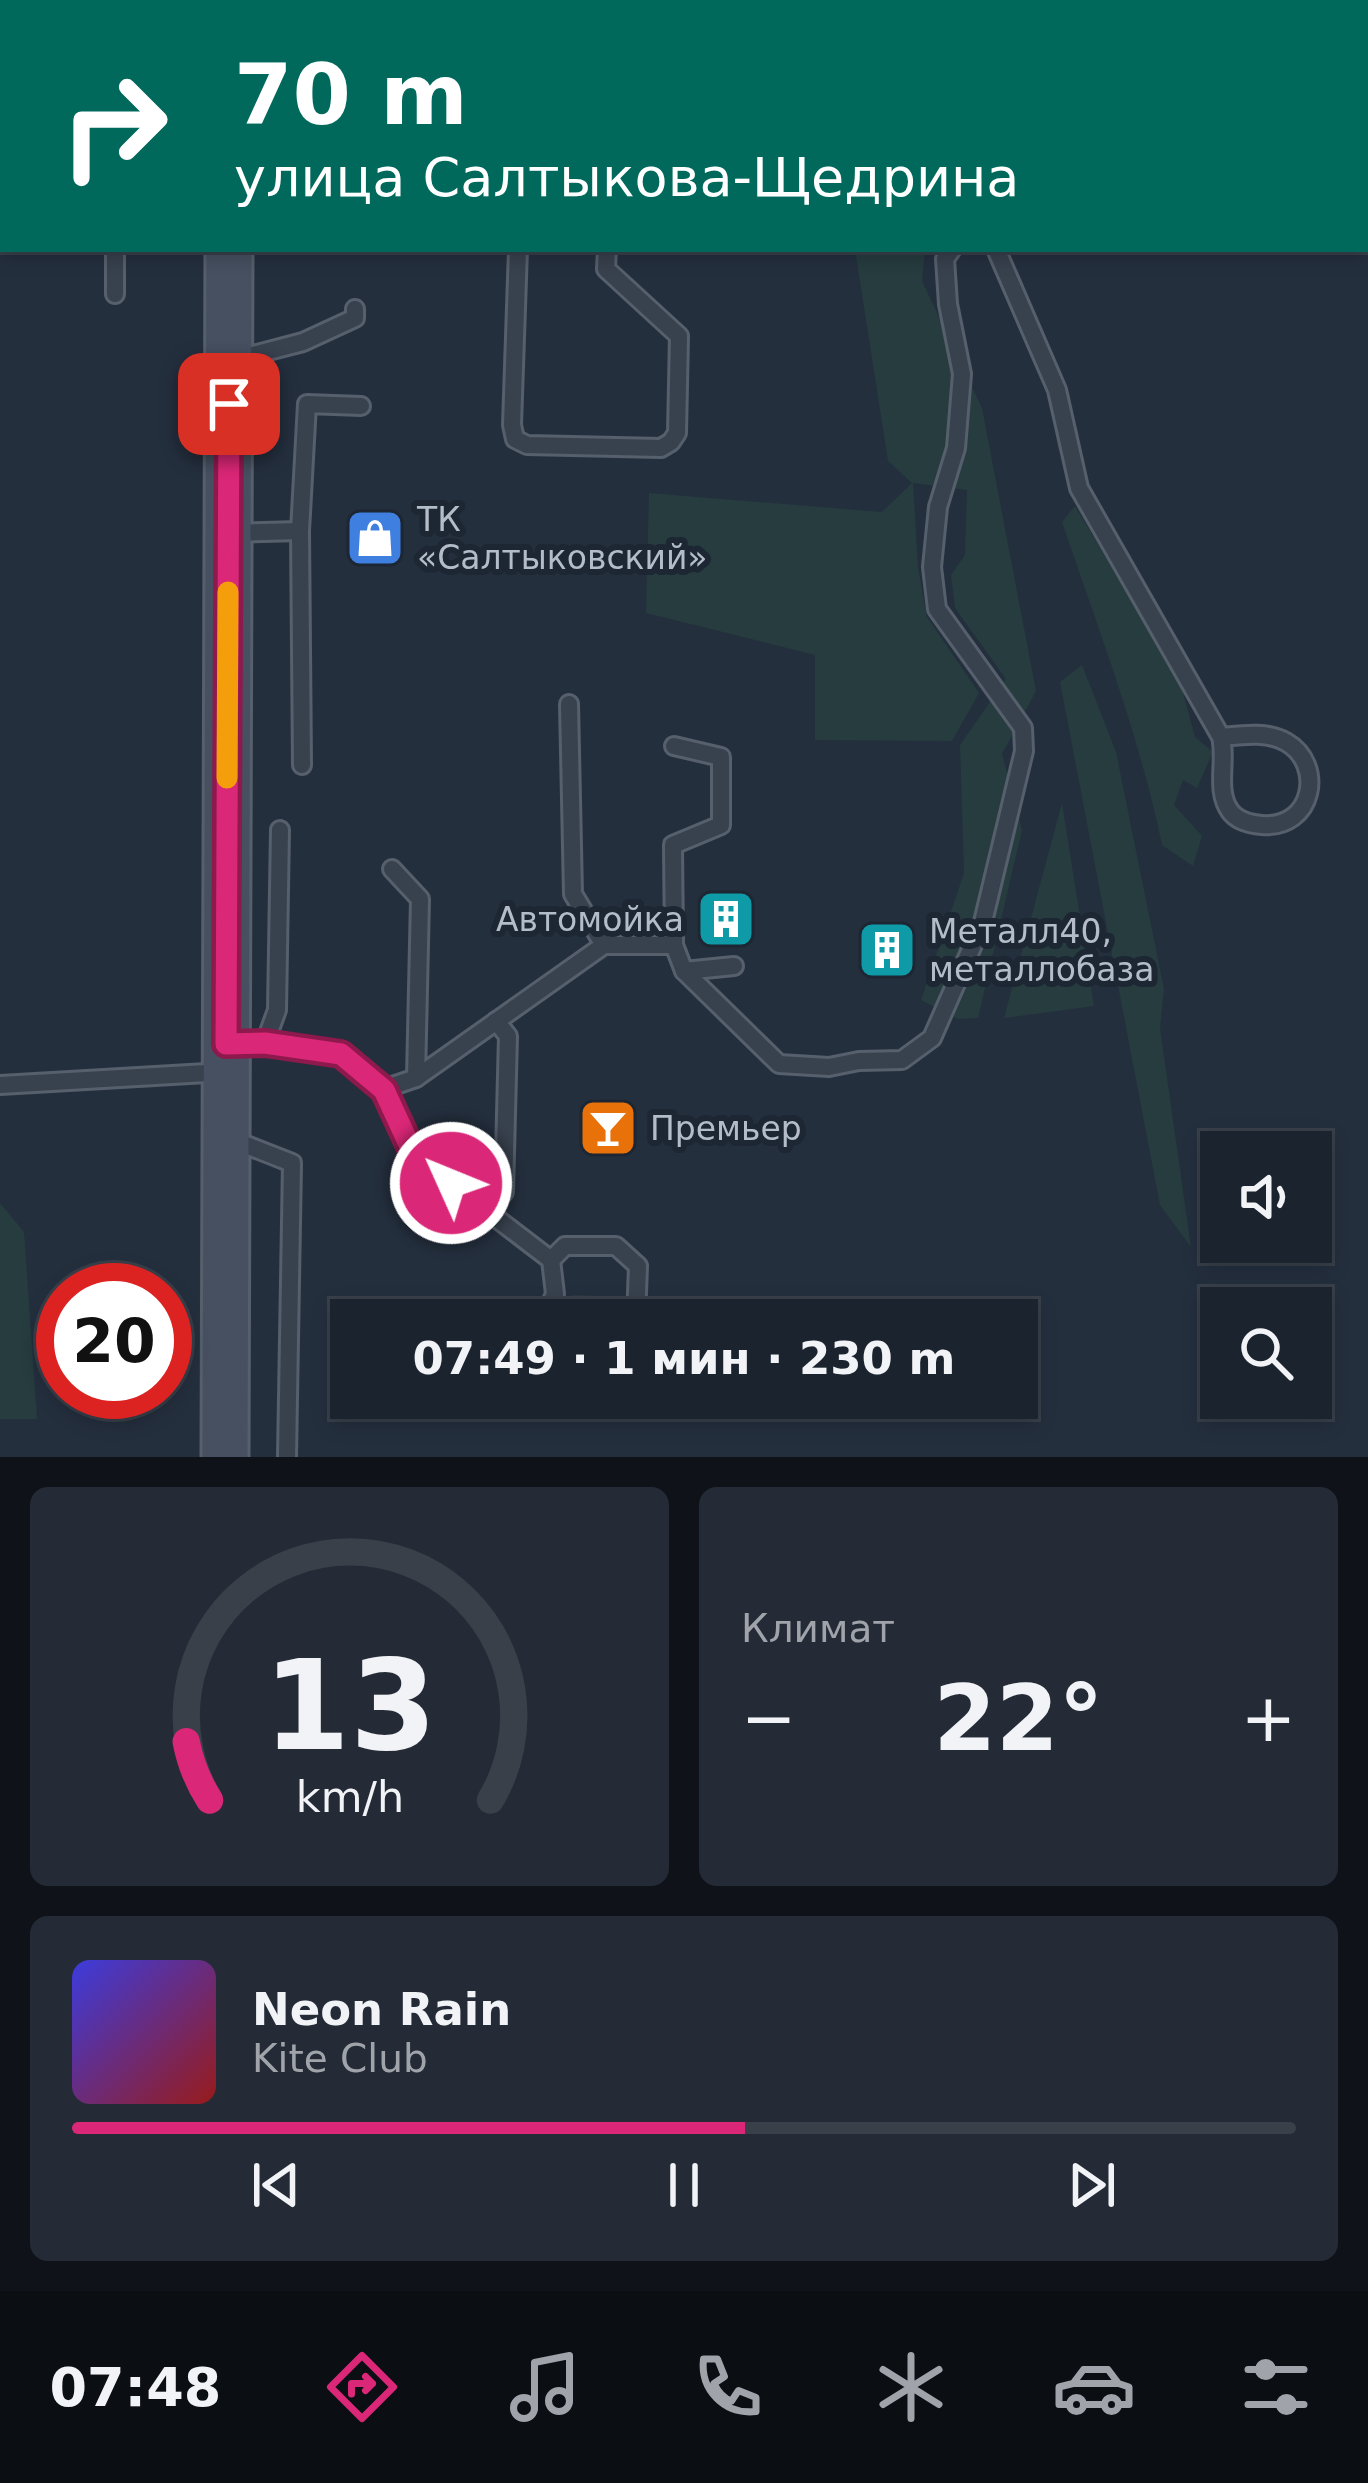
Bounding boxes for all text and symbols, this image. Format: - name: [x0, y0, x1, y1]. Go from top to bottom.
- text: 70 m: [234, 46, 468, 144]
- icon: right: [36, 48, 192, 204]
- text: улица Салтыкова-Щедрина: [234, 146, 1019, 209]
- pin: [178, 353, 280, 455]
- icon: arrive: [196, 371, 262, 437]
- place label: ТК «Салтыковский»: [416, 500, 708, 577]
- shop icon: ТК «Салтыковский»: [344, 507, 406, 569]
- building icon: Автомойка: [695, 888, 757, 950]
- place label: Автомойка: [496, 900, 684, 939]
- place label: Металл40, металлобаза: [929, 912, 1154, 989]
- building icon: Металл40, металлобаза: [856, 919, 918, 981]
- bar icon: Премьер: [577, 1097, 639, 1159]
- place label: Премьер: [650, 1109, 802, 1148]
- position arrow: [388, 1120, 514, 1246]
- map controls: [1200, 1131, 1332, 1419]
- button: sound: [1200, 1131, 1332, 1263]
- speed limit sign: 20: [36, 1263, 192, 1419]
- button: search: [1200, 1287, 1332, 1419]
- text: 07:49 · 1 мин · 230 m: [413, 1332, 955, 1385]
- text: Климат: [741, 1606, 895, 1651]
- text: 13: [263, 1633, 436, 1778]
- text: 22°: [933, 1666, 1104, 1771]
- text: −: [741, 1680, 796, 1757]
- text: +: [1241, 1680, 1296, 1757]
- text: km/h: [295, 1771, 404, 1821]
- text: Neon Rain: [252, 1983, 511, 2036]
- text: Kite Club: [252, 2036, 428, 2081]
- icon: previous: [243, 2152, 309, 2218]
- icon: pause: [651, 2152, 717, 2218]
- icon: next: [1059, 2152, 1125, 2218]
- icon: directions: [320, 2345, 404, 2429]
- icon: music: [503, 2345, 587, 2429]
- icon: phone: [686, 2345, 770, 2429]
- icon: climate: [869, 2345, 953, 2429]
- icon: car: [1052, 2345, 1136, 2429]
- icon: filters: [1234, 2345, 1318, 2429]
- text: 07:48: [49, 2356, 221, 2419]

